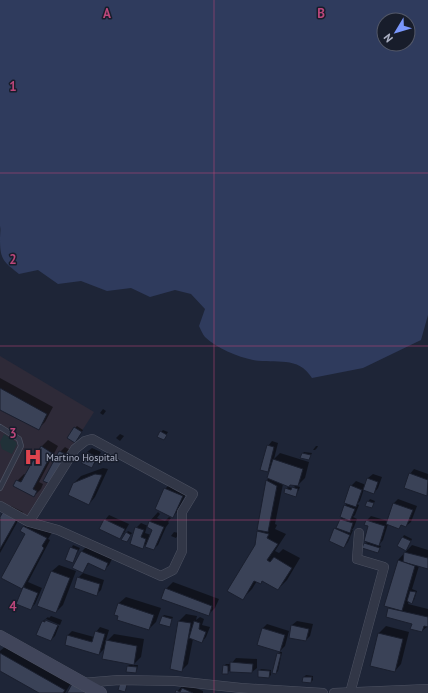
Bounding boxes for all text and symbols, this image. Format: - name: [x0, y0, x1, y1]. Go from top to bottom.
- text: A: [103, 5, 111, 22]
- text: B: [317, 5, 325, 22]
- north arrow: [376, 12, 416, 52]
- text: N: [380, 31, 396, 45]
- text: 1: [9, 78, 17, 95]
- text: 2: [9, 251, 17, 268]
- text: 3: [9, 425, 17, 442]
- hospital icon: Martino Hospital: [23, 447, 43, 467]
- place label: Martino Hospital: [46, 451, 118, 464]
- text: 4: [9, 598, 17, 615]

